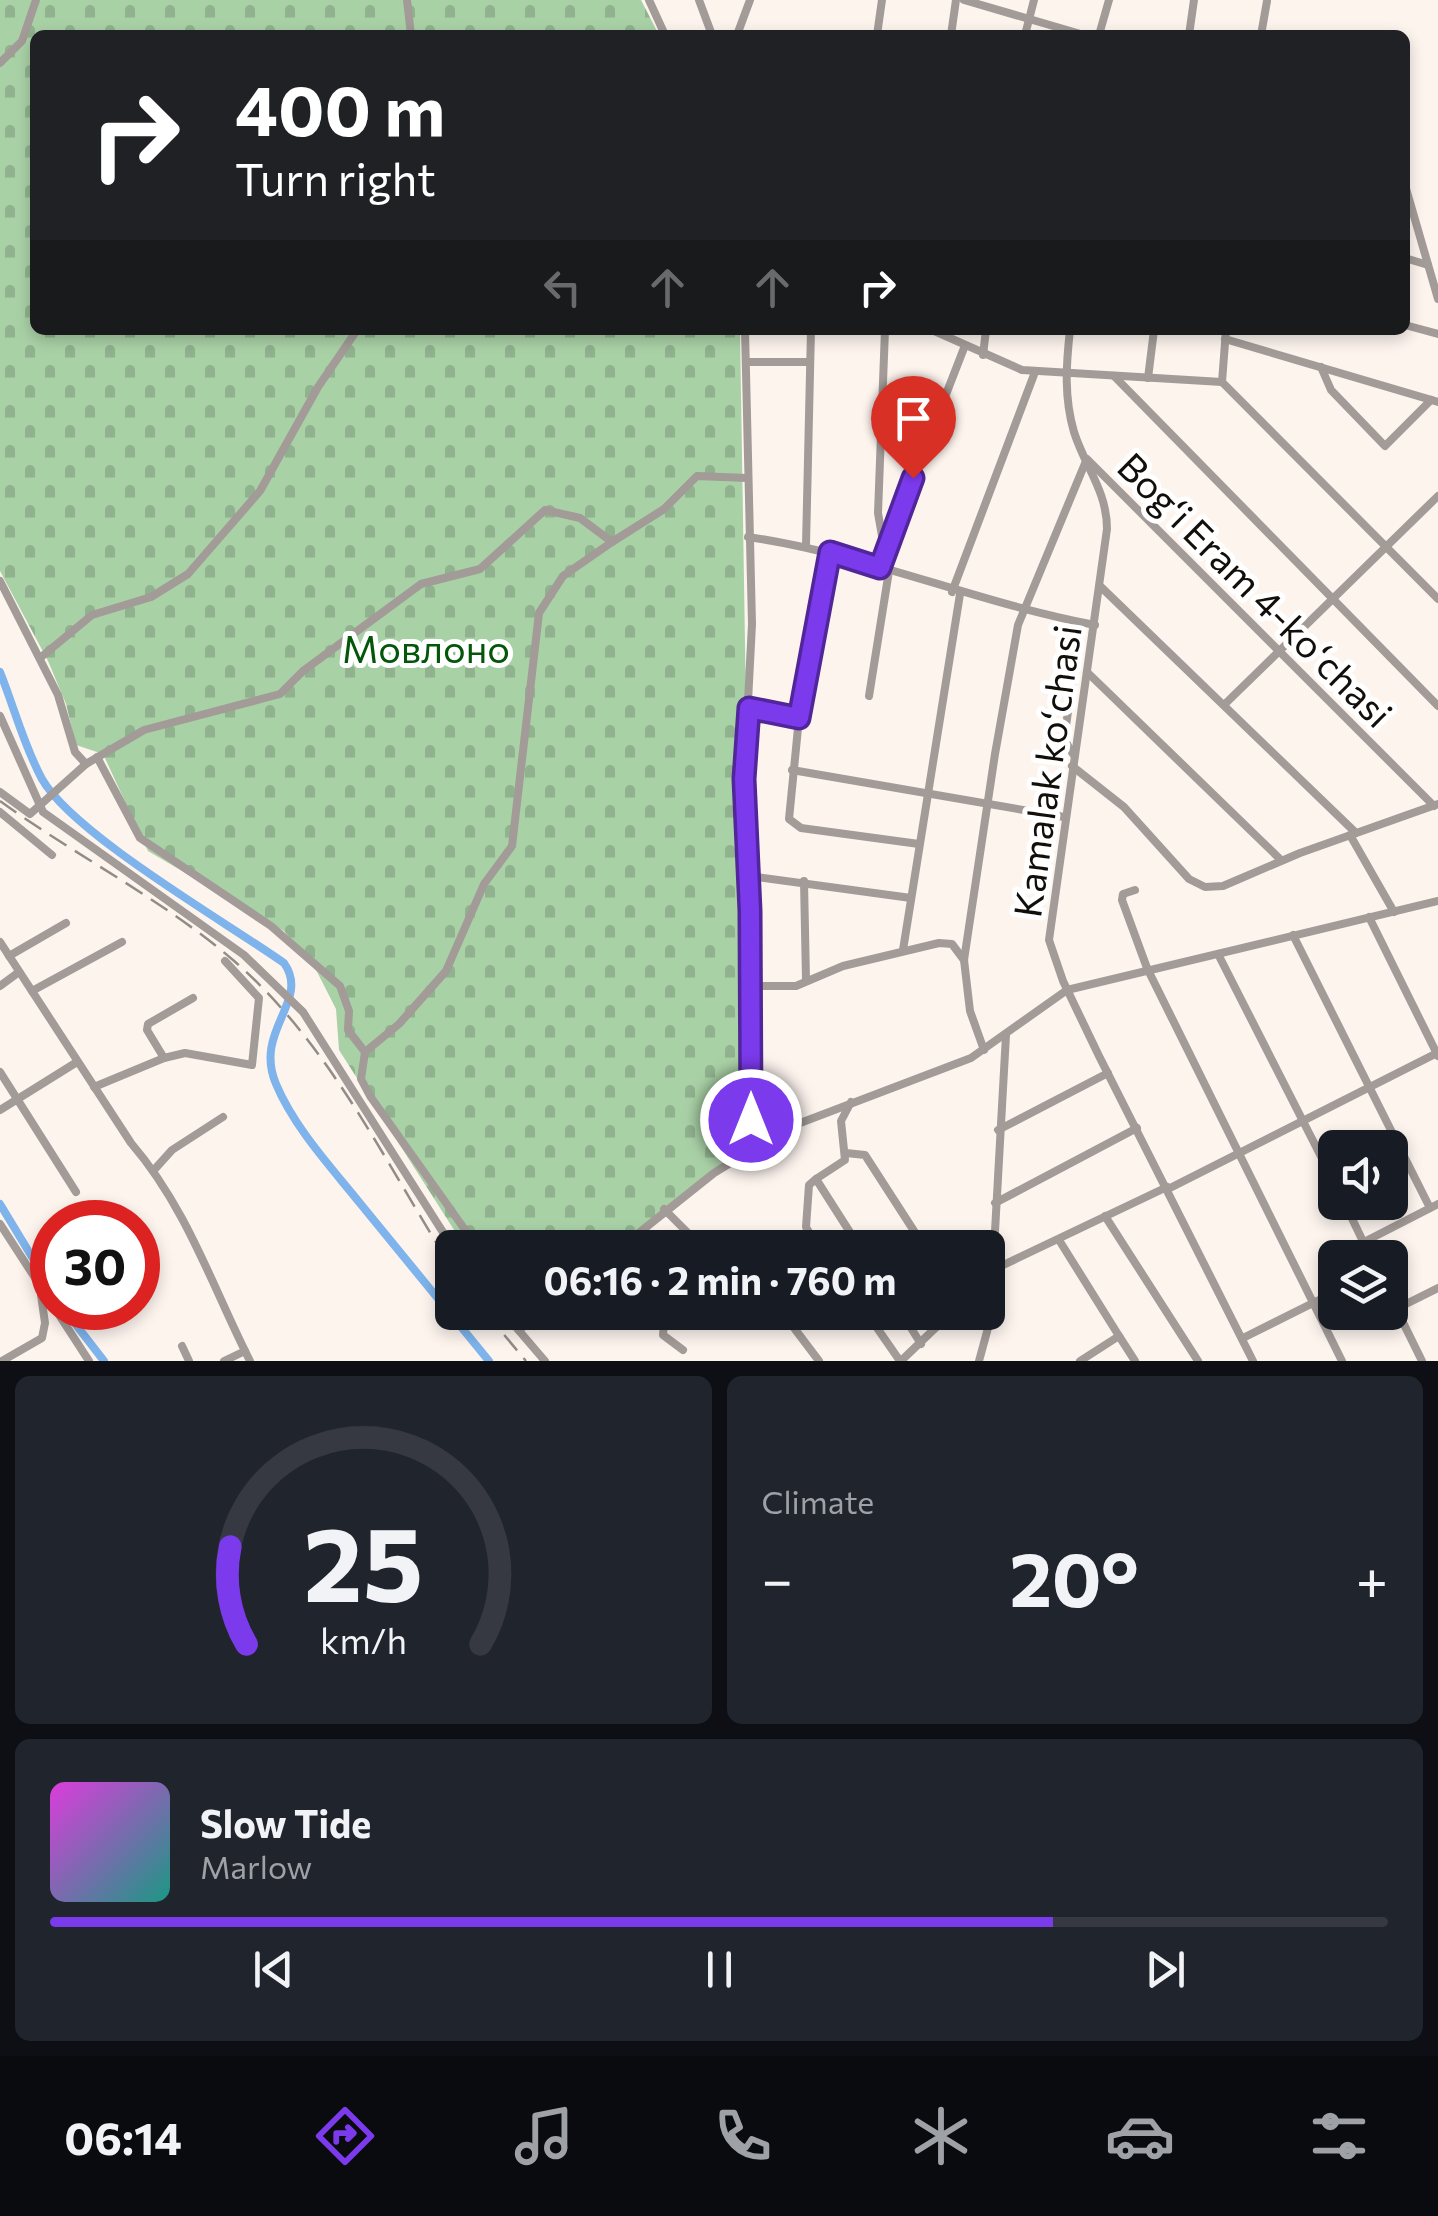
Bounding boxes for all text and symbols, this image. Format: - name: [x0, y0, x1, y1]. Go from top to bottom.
- text: 400 m: [235, 65, 445, 150]
- icon: right: [70, 70, 200, 200]
- text: Turn right: [235, 150, 436, 205]
- icon: left: [535, 260, 590, 315]
- icon: ahead: [640, 260, 695, 315]
- icon: ahead: [745, 260, 800, 315]
- icon: right: [850, 260, 905, 315]
- pin: [871, 376, 956, 479]
- icon: arrive: [886, 391, 941, 446]
- street label: Bogʻi Eram 4-koʻchasi: [1109, 442, 1403, 736]
- street label: Kamalak koʻchasi: [1002, 622, 1090, 920]
- park label: Мовлоно: [342, 624, 510, 671]
- position arrow: [699, 1068, 803, 1172]
- map controls: [1318, 1130, 1408, 1330]
- button: sound: [1318, 1130, 1408, 1220]
- speed limit sign: 30: [30, 1200, 160, 1330]
- button: layers: [1318, 1240, 1408, 1330]
- text: 06:16 · 2 min · 760 m: [544, 1256, 896, 1303]
- text: Climate: [762, 1481, 874, 1521]
- text: 25: [303, 1496, 423, 1623]
- text: 20°: [1009, 1531, 1139, 1622]
- text: −: [762, 1544, 793, 1611]
- text: +: [1356, 1544, 1388, 1611]
- text: km/h: [320, 1618, 407, 1661]
- text: Slow Tide: [200, 1799, 371, 1846]
- text: Marlow: [200, 1846, 312, 1886]
- icon: previous: [246, 1942, 301, 1997]
- icon: pause: [692, 1942, 747, 1997]
- icon: next: [1138, 1942, 1193, 1997]
- icon: directions: [310, 2101, 380, 2171]
- icon: music: [509, 2101, 579, 2171]
- icon: phone: [708, 2101, 778, 2171]
- icon: climate: [906, 2101, 976, 2171]
- icon: car: [1105, 2101, 1175, 2171]
- icon: filters: [1304, 2101, 1374, 2171]
- text: 06:14: [64, 2109, 182, 2164]

